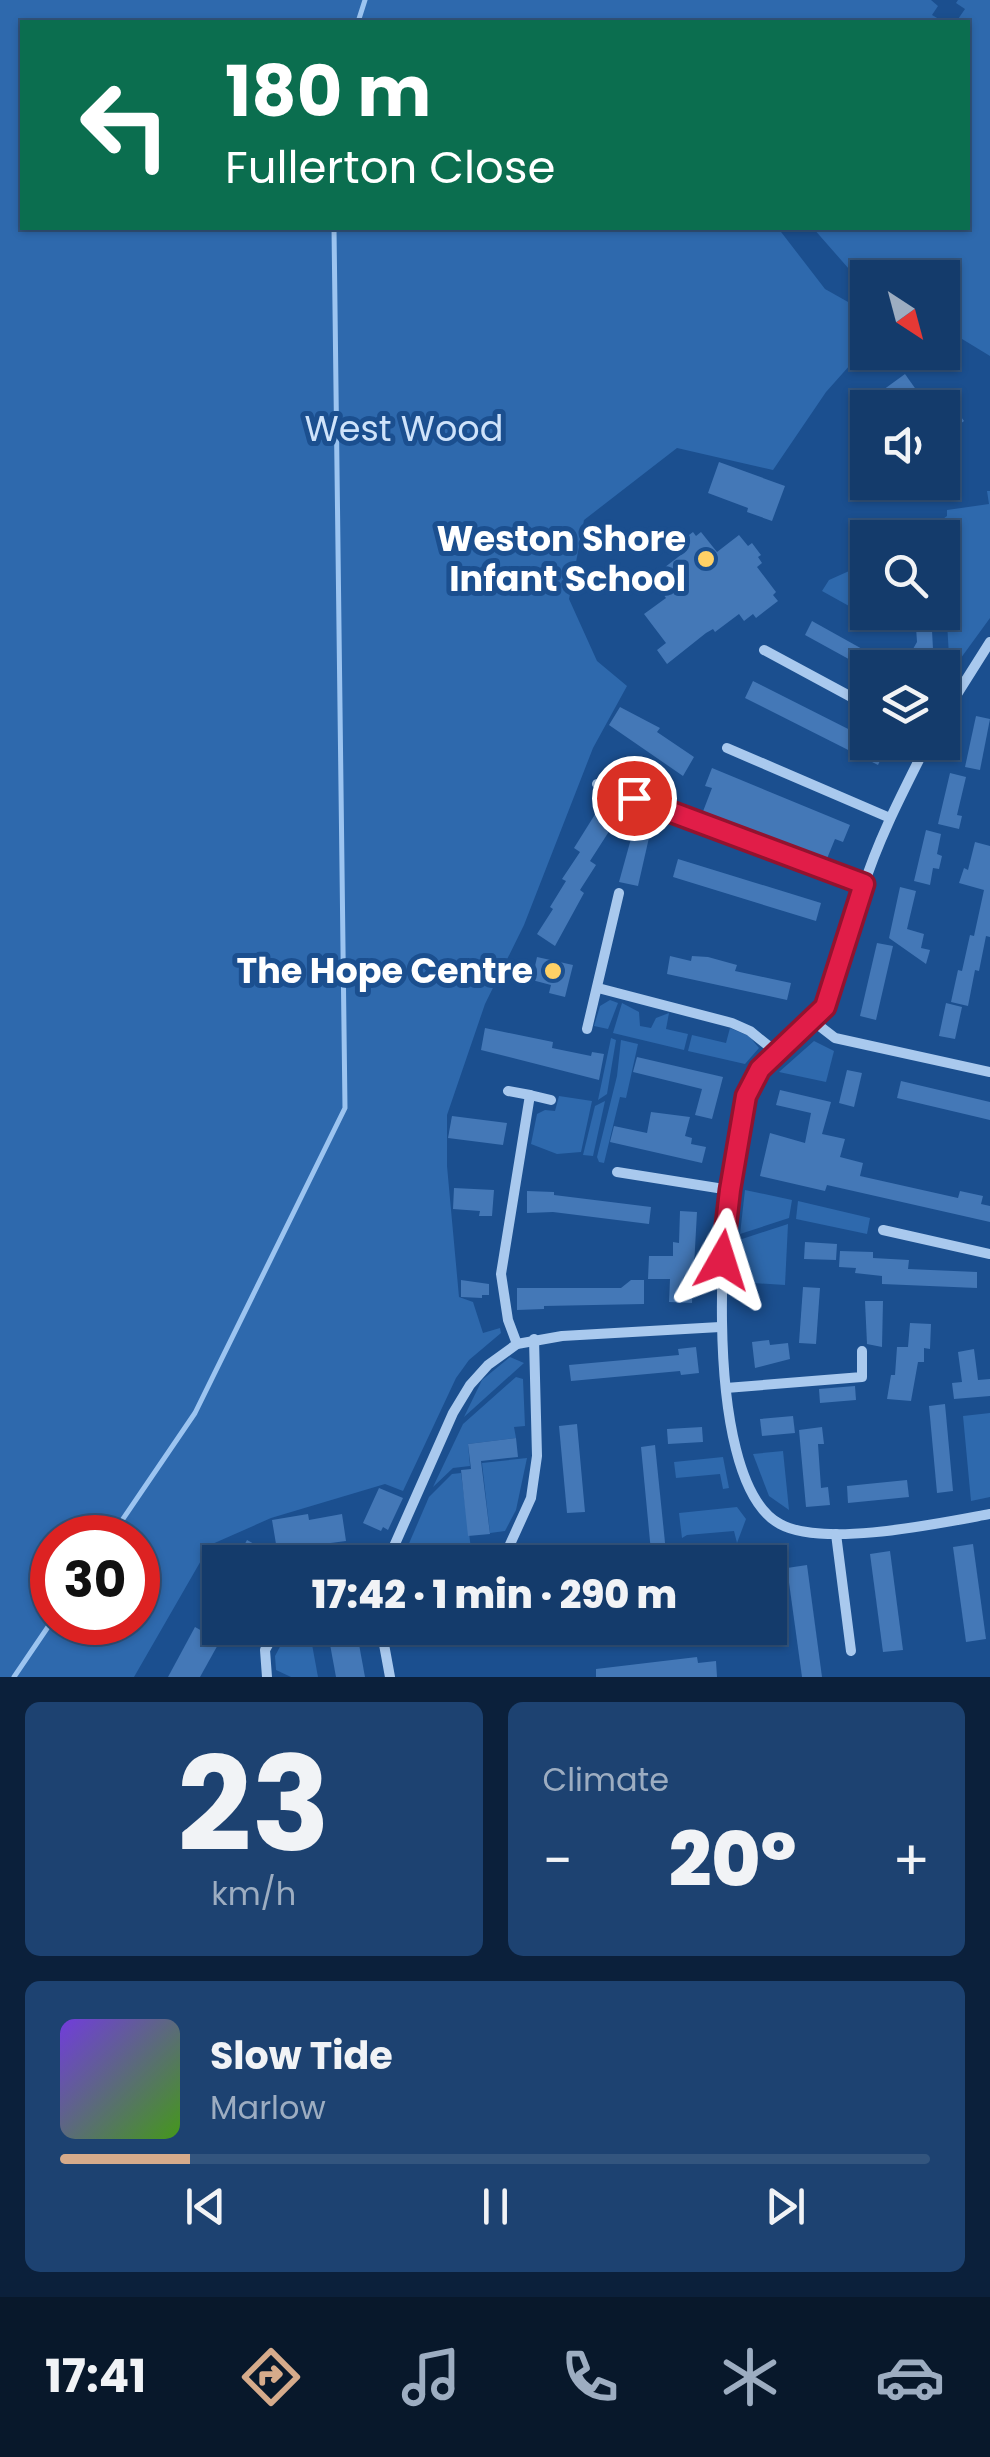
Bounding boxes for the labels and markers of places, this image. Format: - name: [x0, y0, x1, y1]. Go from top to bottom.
- place label: Weston Shore Infant School: [437, 514, 686, 603]
- marker: Weston Shore Infant School: [695, 548, 717, 570]
- pin: [592, 756, 677, 841]
- place label: The Hope Centre: [237, 946, 533, 995]
- marker: The Hope Centre: [542, 960, 564, 982]

